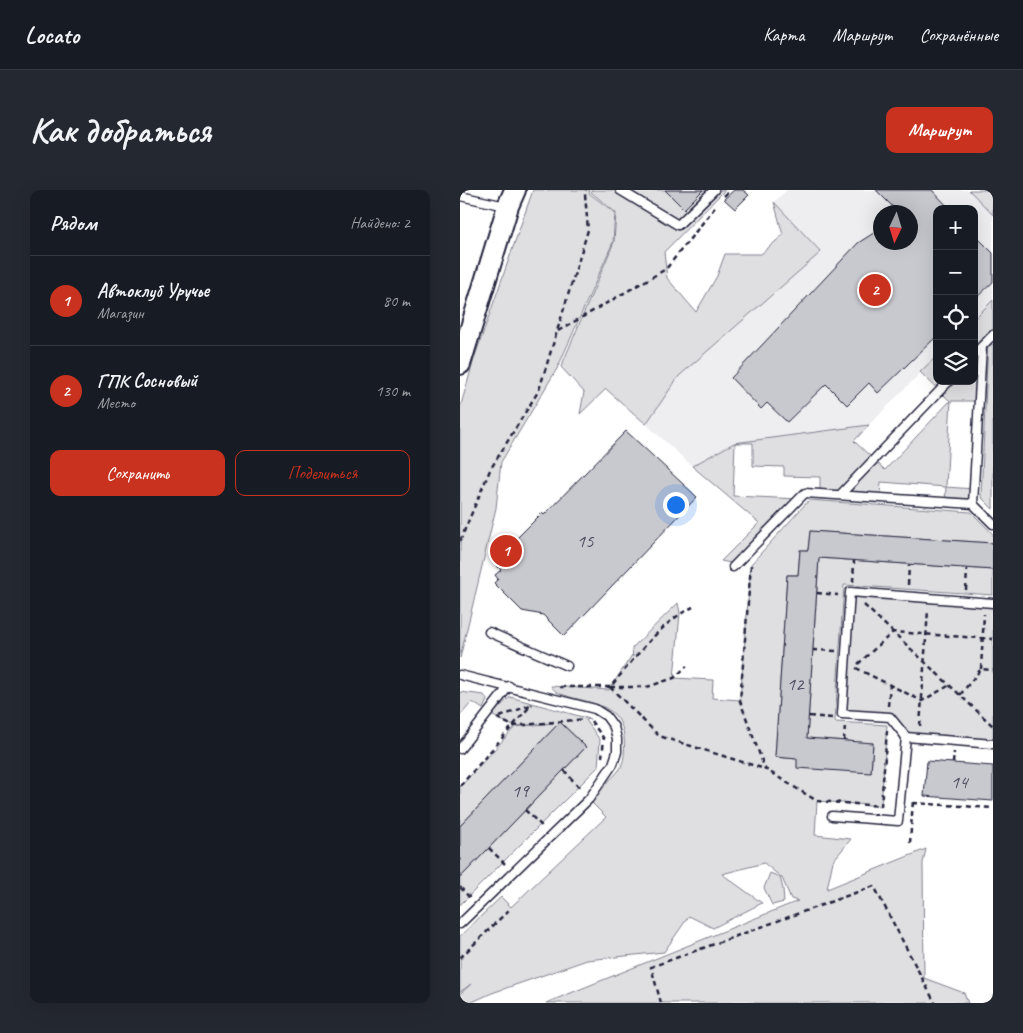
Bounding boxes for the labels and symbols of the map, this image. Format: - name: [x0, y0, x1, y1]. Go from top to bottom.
- north arrow: [873, 205, 918, 250]
- pin: 2: [859, 271, 891, 309]
- your location: [663, 492, 689, 518]
- house number: 15: [576, 529, 595, 553]
- pin: 1: [490, 532, 522, 570]
- house number: 12: [786, 672, 805, 696]
- house number: 14: [950, 770, 970, 794]
- house number: 19: [511, 779, 530, 803]

